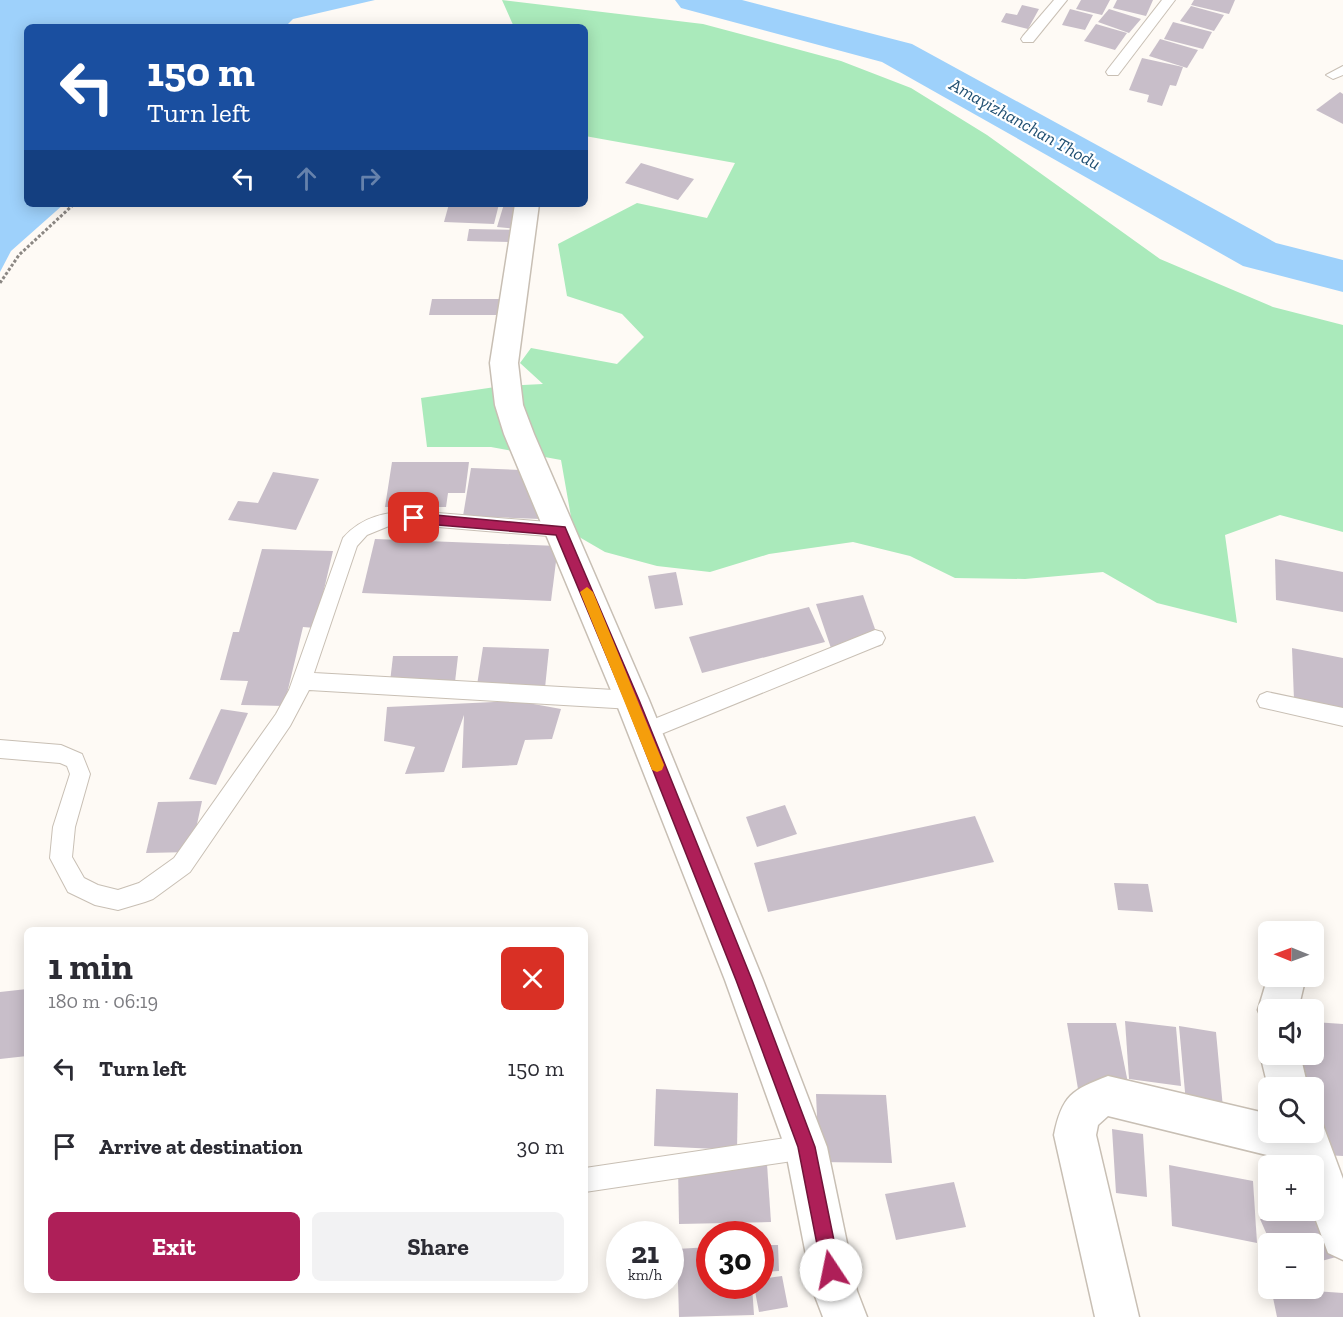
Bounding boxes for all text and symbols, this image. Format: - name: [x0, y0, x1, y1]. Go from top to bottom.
- text: 150 m: [147, 46, 255, 97]
- icon: left: [48, 48, 126, 126]
- water label: Amayizhanchan Thodu: [945, 73, 1104, 175]
- text: Turn left: [147, 97, 250, 129]
- icon: left: [227, 162, 260, 195]
- icon: ahead: [290, 162, 323, 195]
- icon: right: [353, 162, 386, 195]
- pin: [388, 492, 439, 543]
- icon: arrive: [397, 501, 430, 534]
- north arrow: [1258, 921, 1324, 987]
- map controls: [1258, 921, 1324, 1299]
- text: 1 min: [48, 945, 133, 988]
- button: close: [501, 947, 564, 1010]
- text: 180 m · 06:19: [48, 989, 158, 1013]
- button: sound: [1258, 999, 1324, 1065]
- icon: left: [48, 1052, 81, 1085]
- text: Turn left: [99, 1055, 186, 1082]
- text: 150 m: [508, 1055, 564, 1082]
- button: search: [1258, 1077, 1324, 1143]
- icon: arrive: [48, 1130, 81, 1163]
- text: Arrive at destination: [99, 1133, 302, 1160]
- text: 30 m: [517, 1133, 564, 1160]
- button: +: [1258, 1155, 1324, 1221]
- button: Exit: [48, 1212, 300, 1281]
- button: Share: [312, 1212, 564, 1281]
- speed limit sign: 30: [696, 1221, 774, 1299]
- button: −: [1258, 1233, 1324, 1299]
- text: 21: [631, 1235, 659, 1271]
- position arrow: [799, 1238, 863, 1302]
- text: km/h: [628, 1266, 662, 1284]

